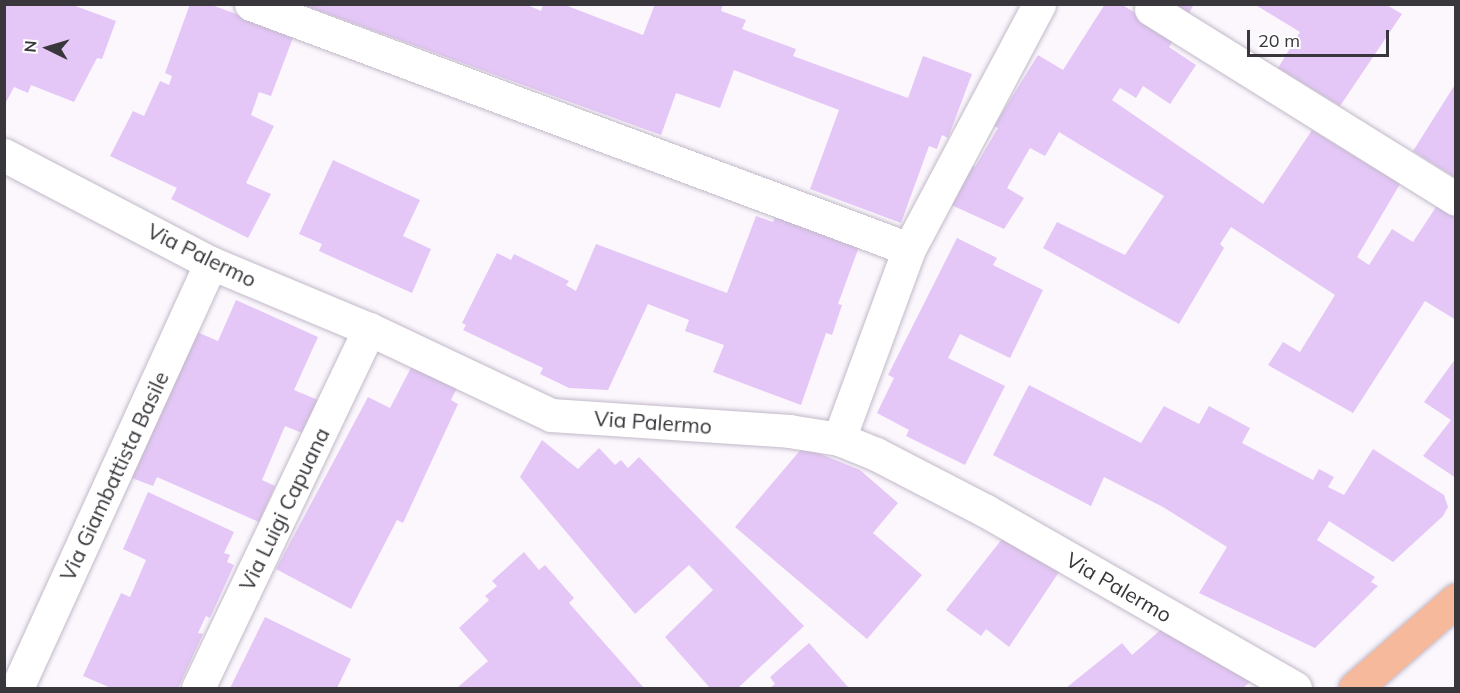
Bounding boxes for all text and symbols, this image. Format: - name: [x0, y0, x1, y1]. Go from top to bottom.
- north arrow: [18, 18, 78, 78]
- scale bar: [1250, 18, 1392, 56]
- text: 20 m: [1258, 29, 1300, 52]
- text: N: [20, 40, 41, 53]
- street label: Via Palermo: [143, 218, 261, 292]
- street label: Via Giambattista Basile: [54, 367, 174, 585]
- street label: Via Palermo: [593, 405, 713, 439]
- street label: Via Luigi Capuana: [234, 423, 334, 595]
- street label: Via Palermo: [1062, 547, 1176, 627]

